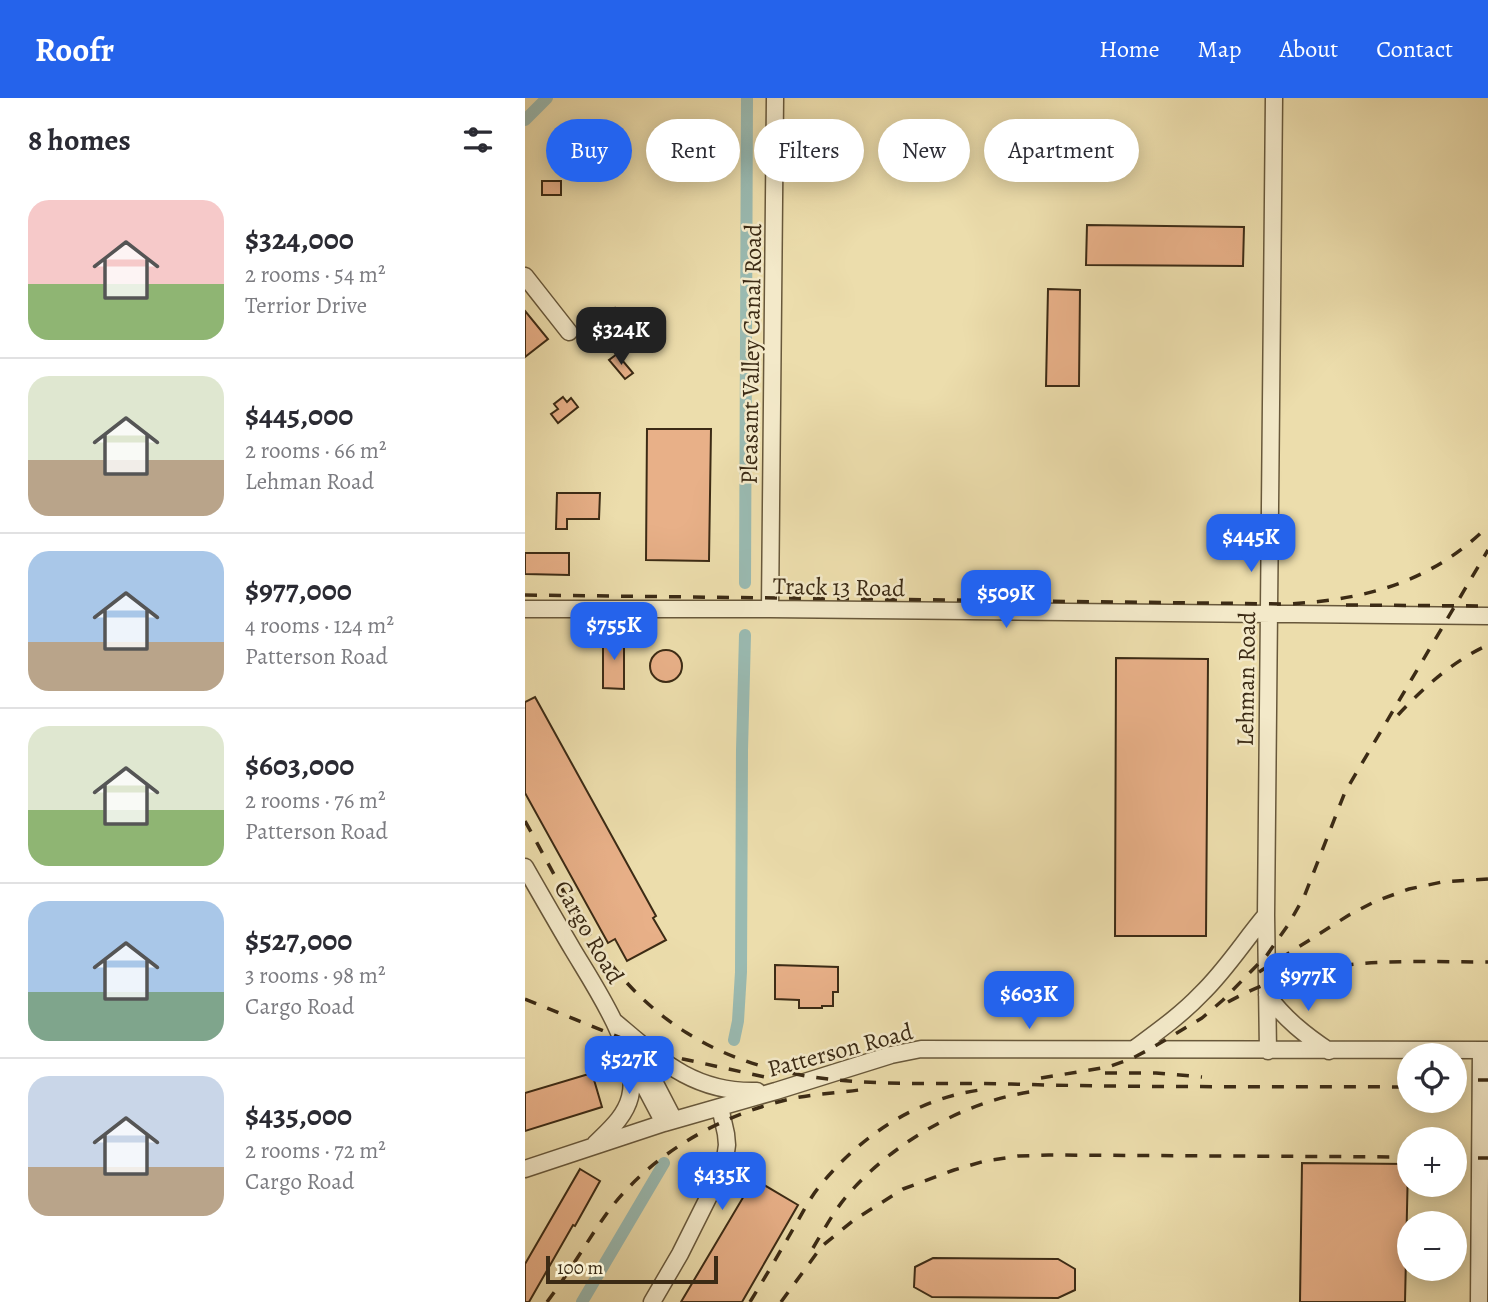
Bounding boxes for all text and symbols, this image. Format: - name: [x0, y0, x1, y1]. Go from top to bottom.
- text: Roofr: [35, 27, 114, 72]
- text: Home: [1099, 33, 1160, 65]
- text: Map: [1198, 33, 1242, 65]
- text: About: [1280, 33, 1338, 65]
- text: Contact: [1376, 33, 1453, 65]
- chip: Buy: [546, 119, 632, 182]
- chip: Rent: [646, 119, 740, 182]
- chip: Filters: [754, 119, 864, 182]
- chip: New: [878, 119, 970, 182]
- chip: Apartment: [984, 119, 1139, 182]
- text: 8 homes: [28, 120, 131, 160]
- icon: filters: [459, 121, 497, 159]
- text: $324,000: [245, 219, 354, 259]
- street label: Pleasant Valley Canal Road: [733, 223, 769, 485]
- icon: home: [84, 228, 168, 312]
- text: 2 rooms · 54 m²: [245, 259, 386, 290]
- text: Terrior Drive: [245, 290, 367, 321]
- pin: $324K: [572, 308, 670, 367]
- text: $324K: [592, 314, 650, 345]
- text: $445,000: [245, 395, 353, 435]
- icon: home: [84, 404, 168, 488]
- text: 2 rooms · 66 m²: [245, 435, 387, 466]
- text: Lehman Road: [245, 466, 374, 497]
- pin: $445K: [1202, 514, 1300, 574]
- text: $445K: [1222, 521, 1280, 552]
- text: $977,000: [245, 570, 352, 610]
- street label: Track 13 Road: [773, 570, 906, 604]
- pin: $509K: [957, 570, 1055, 630]
- text: $509K: [977, 577, 1035, 608]
- icon: home: [84, 579, 168, 663]
- pin: $755K: [565, 602, 663, 662]
- text: $755K: [586, 609, 642, 640]
- text: 4 rooms · 124 m²: [245, 610, 394, 641]
- street label: Lehman Road: [1229, 611, 1263, 747]
- text: Patterson Road: [245, 641, 388, 672]
- text: $603,000: [245, 745, 354, 785]
- icon: home: [84, 754, 168, 838]
- text: 2 rooms · 76 m²: [245, 785, 386, 816]
- text: Patterson Road: [245, 816, 388, 847]
- street label: Cargo Road: [547, 875, 631, 989]
- text: $527,000: [245, 920, 352, 960]
- icon: home: [84, 929, 168, 1013]
- pin: $977K: [1259, 954, 1357, 1013]
- text: 3 rooms · 98 m²: [245, 960, 386, 991]
- text: $977K: [1280, 960, 1336, 991]
- pin: $603K: [980, 972, 1078, 1031]
- text: $603K: [1000, 978, 1058, 1009]
- text: Cargo Road: [245, 991, 354, 1022]
- street label: Patterson Road: [764, 1015, 916, 1085]
- pin: $527K: [580, 1037, 678, 1096]
- text: $527K: [601, 1043, 657, 1074]
- map controls: [1397, 1043, 1467, 1281]
- button: locate: [1397, 1043, 1467, 1113]
- text: $435,000: [245, 1095, 352, 1135]
- icon: home: [84, 1104, 168, 1188]
- button: +: [1397, 1127, 1467, 1197]
- text: 2 rooms · 72 m²: [245, 1135, 386, 1166]
- pin: $435K: [673, 1152, 771, 1212]
- text: $435K: [694, 1159, 750, 1190]
- text: Cargo Road: [245, 1166, 354, 1197]
- button: −: [1397, 1211, 1467, 1281]
- scale bar: [546, 1253, 717, 1285]
- text: 100 m: [557, 1255, 603, 1281]

